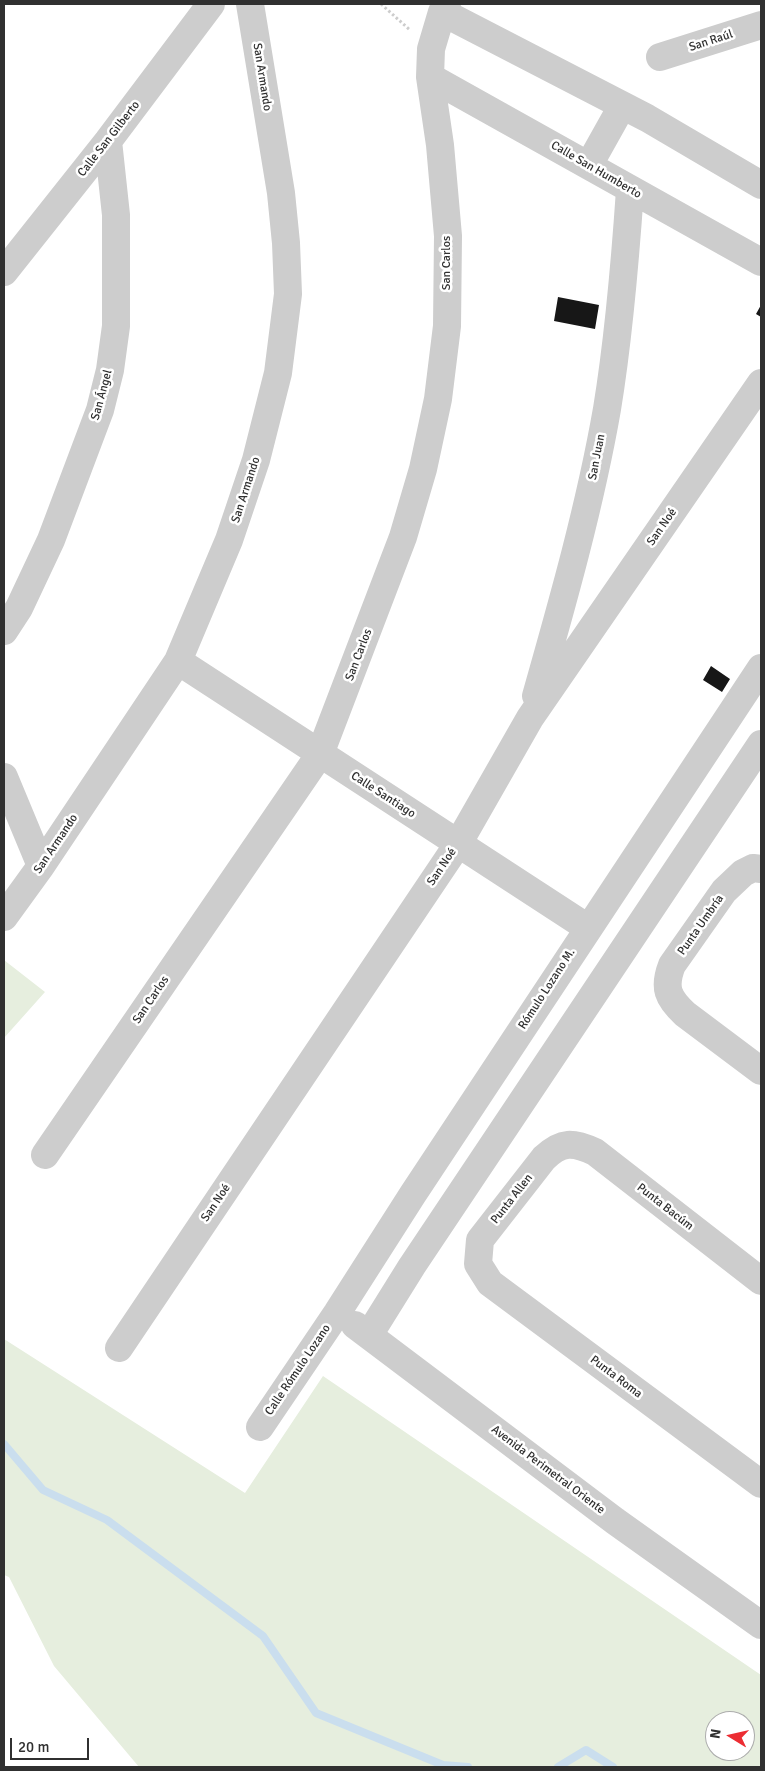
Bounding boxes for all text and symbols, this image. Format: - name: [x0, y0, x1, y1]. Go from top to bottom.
- street label: San Raúl: [687, 27, 735, 55]
- street label: San Armando: [250, 42, 274, 112]
- street label: Calle San Gilberto: [75, 98, 143, 180]
- street label: Calle San Humberto: [548, 138, 644, 202]
- street label: San Carlos: [440, 236, 454, 290]
- street label: San Ángel: [88, 368, 116, 422]
- street label: San Juan: [585, 433, 609, 481]
- street label: San Armando: [229, 455, 263, 525]
- street label: San Noé: [644, 506, 680, 548]
- street label: San Carlos: [343, 627, 375, 683]
- street label: Calle Santiago: [348, 769, 418, 821]
- street label: San Armando: [31, 812, 81, 876]
- street label: San Noé: [424, 845, 460, 889]
- street label: Punta Umbría: [675, 892, 727, 958]
- street label: Rómulo Lozano M.: [516, 946, 578, 1032]
- street label: San Carlos: [130, 973, 172, 1027]
- street label: Punta Allen: [488, 1171, 536, 1227]
- street label: Punta Bacúm: [634, 1180, 696, 1234]
- street label: San Noé: [198, 1181, 234, 1225]
- street label: Calle Rómulo Lozano: [262, 1322, 334, 1418]
- street label: Punta Roma: [587, 1353, 645, 1401]
- street label: Avenida Perimetral Oriente: [488, 1423, 608, 1517]
- north arrow: [705, 1711, 755, 1761]
- scale bar: [12, 1728, 91, 1760]
- text: N: [707, 1728, 725, 1740]
- text: 20 m: [18, 1738, 49, 1756]

